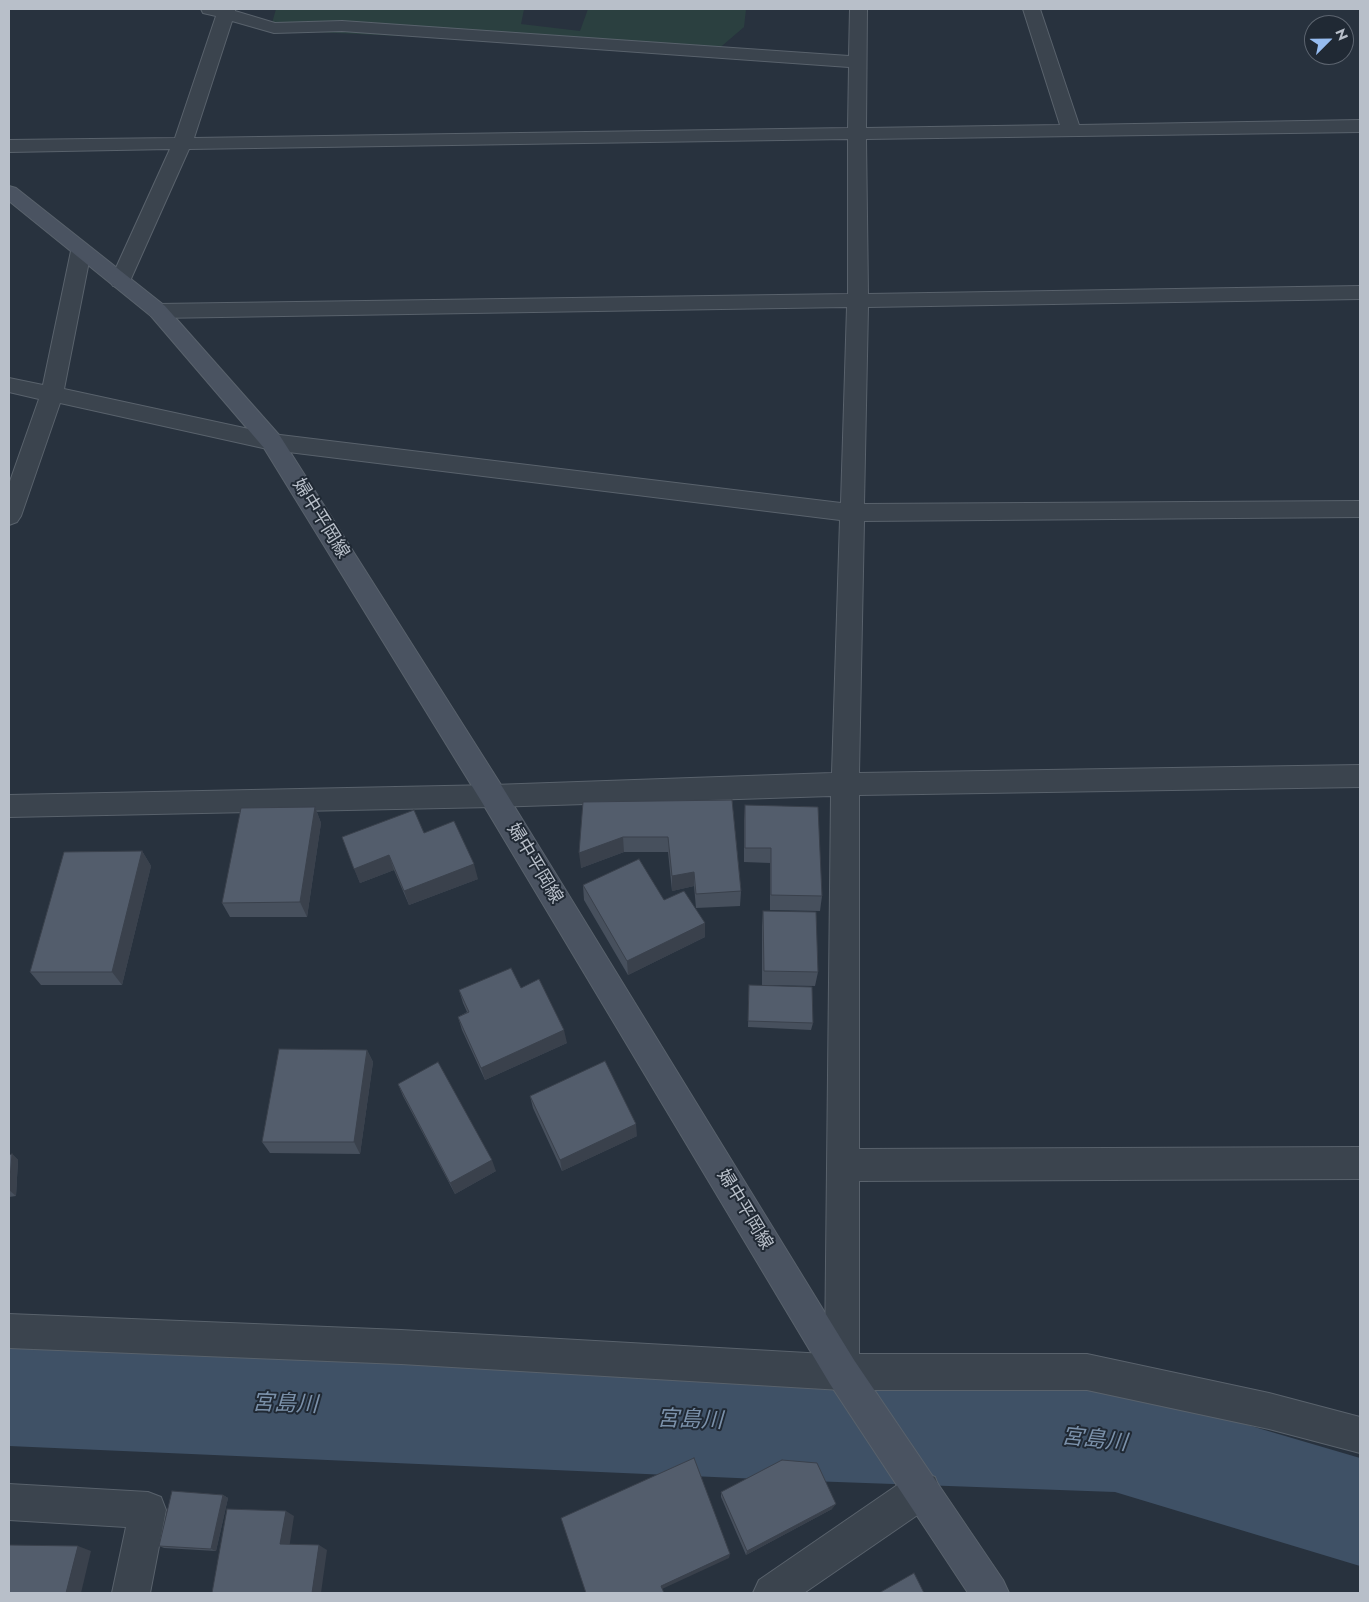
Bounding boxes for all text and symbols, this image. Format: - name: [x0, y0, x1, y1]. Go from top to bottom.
- north arrow: [1304, 15, 1354, 65]
- text: N: [1331, 26, 1353, 44]
- street label: 婦中平岡線: [287, 475, 353, 563]
- street label: 婦中平岡線: [502, 820, 566, 908]
- street label: 婦中平岡線: [712, 1166, 776, 1254]
- water label: 宮島川: [252, 1391, 318, 1419]
- water label: 宮島川: [657, 1407, 723, 1435]
- water label: 宮島川: [1060, 1424, 1128, 1458]

